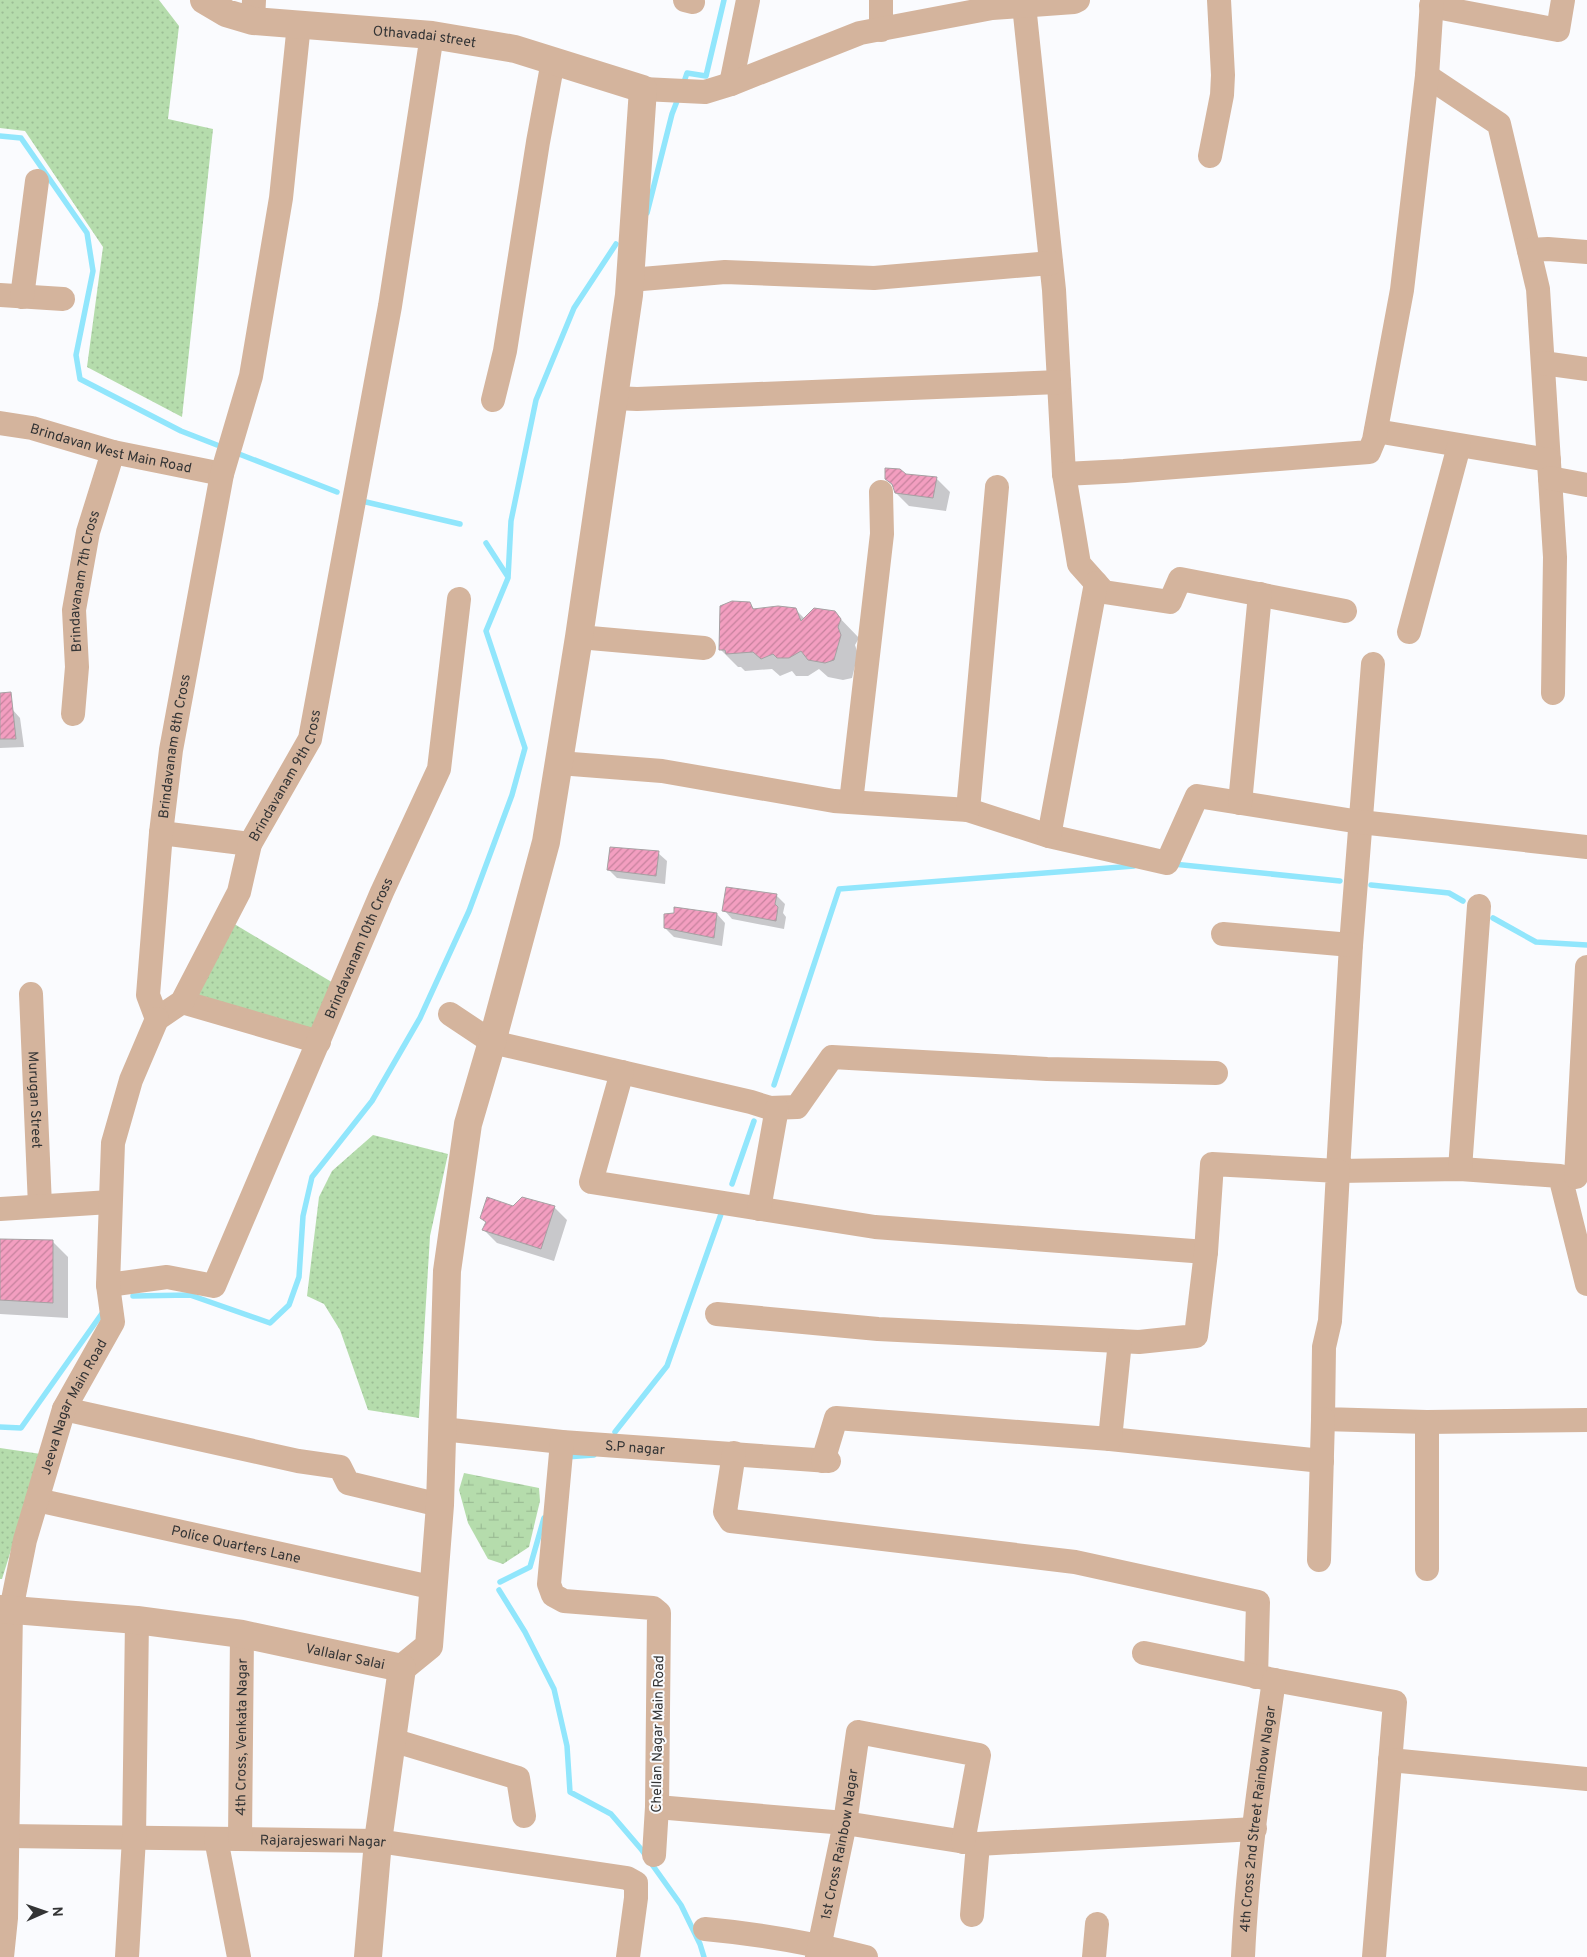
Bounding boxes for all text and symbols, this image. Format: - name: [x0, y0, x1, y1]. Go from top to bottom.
- street label: Othavadai street: [372, 23, 477, 52]
- street label: Brindavan West Main Road: [28, 421, 193, 478]
- street label: Brindavanam 7th Cross: [67, 508, 104, 653]
- street label: Brindavanam 8th Cross: [156, 673, 195, 820]
- street label: Brindavanam 9th Cross: [246, 708, 325, 845]
- street label: Brindavanam 10th Cross: [322, 875, 398, 1022]
- street label: Murugan Street: [23, 1051, 45, 1149]
- street label: Jeeva Nagar Main Road: [38, 1337, 112, 1477]
- street label: S.P nagar: [605, 1438, 666, 1459]
- street label: Police Quarters Lane: [169, 1523, 302, 1568]
- street label: Vallalar Salai: [304, 1641, 386, 1674]
- street label: Chellan Nagar Main Road: [649, 1655, 668, 1813]
- street label: 4th Cross, Venkata Nagar: [233, 1658, 252, 1816]
- street label: 4th Cross 2nd Street Rainbow Nagar: [1237, 1704, 1280, 1933]
- street label: 1st Cross Rainbow Nagar: [818, 1767, 863, 1922]
- street label: Rajarajeswari Nagar: [260, 1832, 388, 1852]
- north arrow: [20, 1887, 70, 1937]
- text: N: [48, 1906, 65, 1917]

